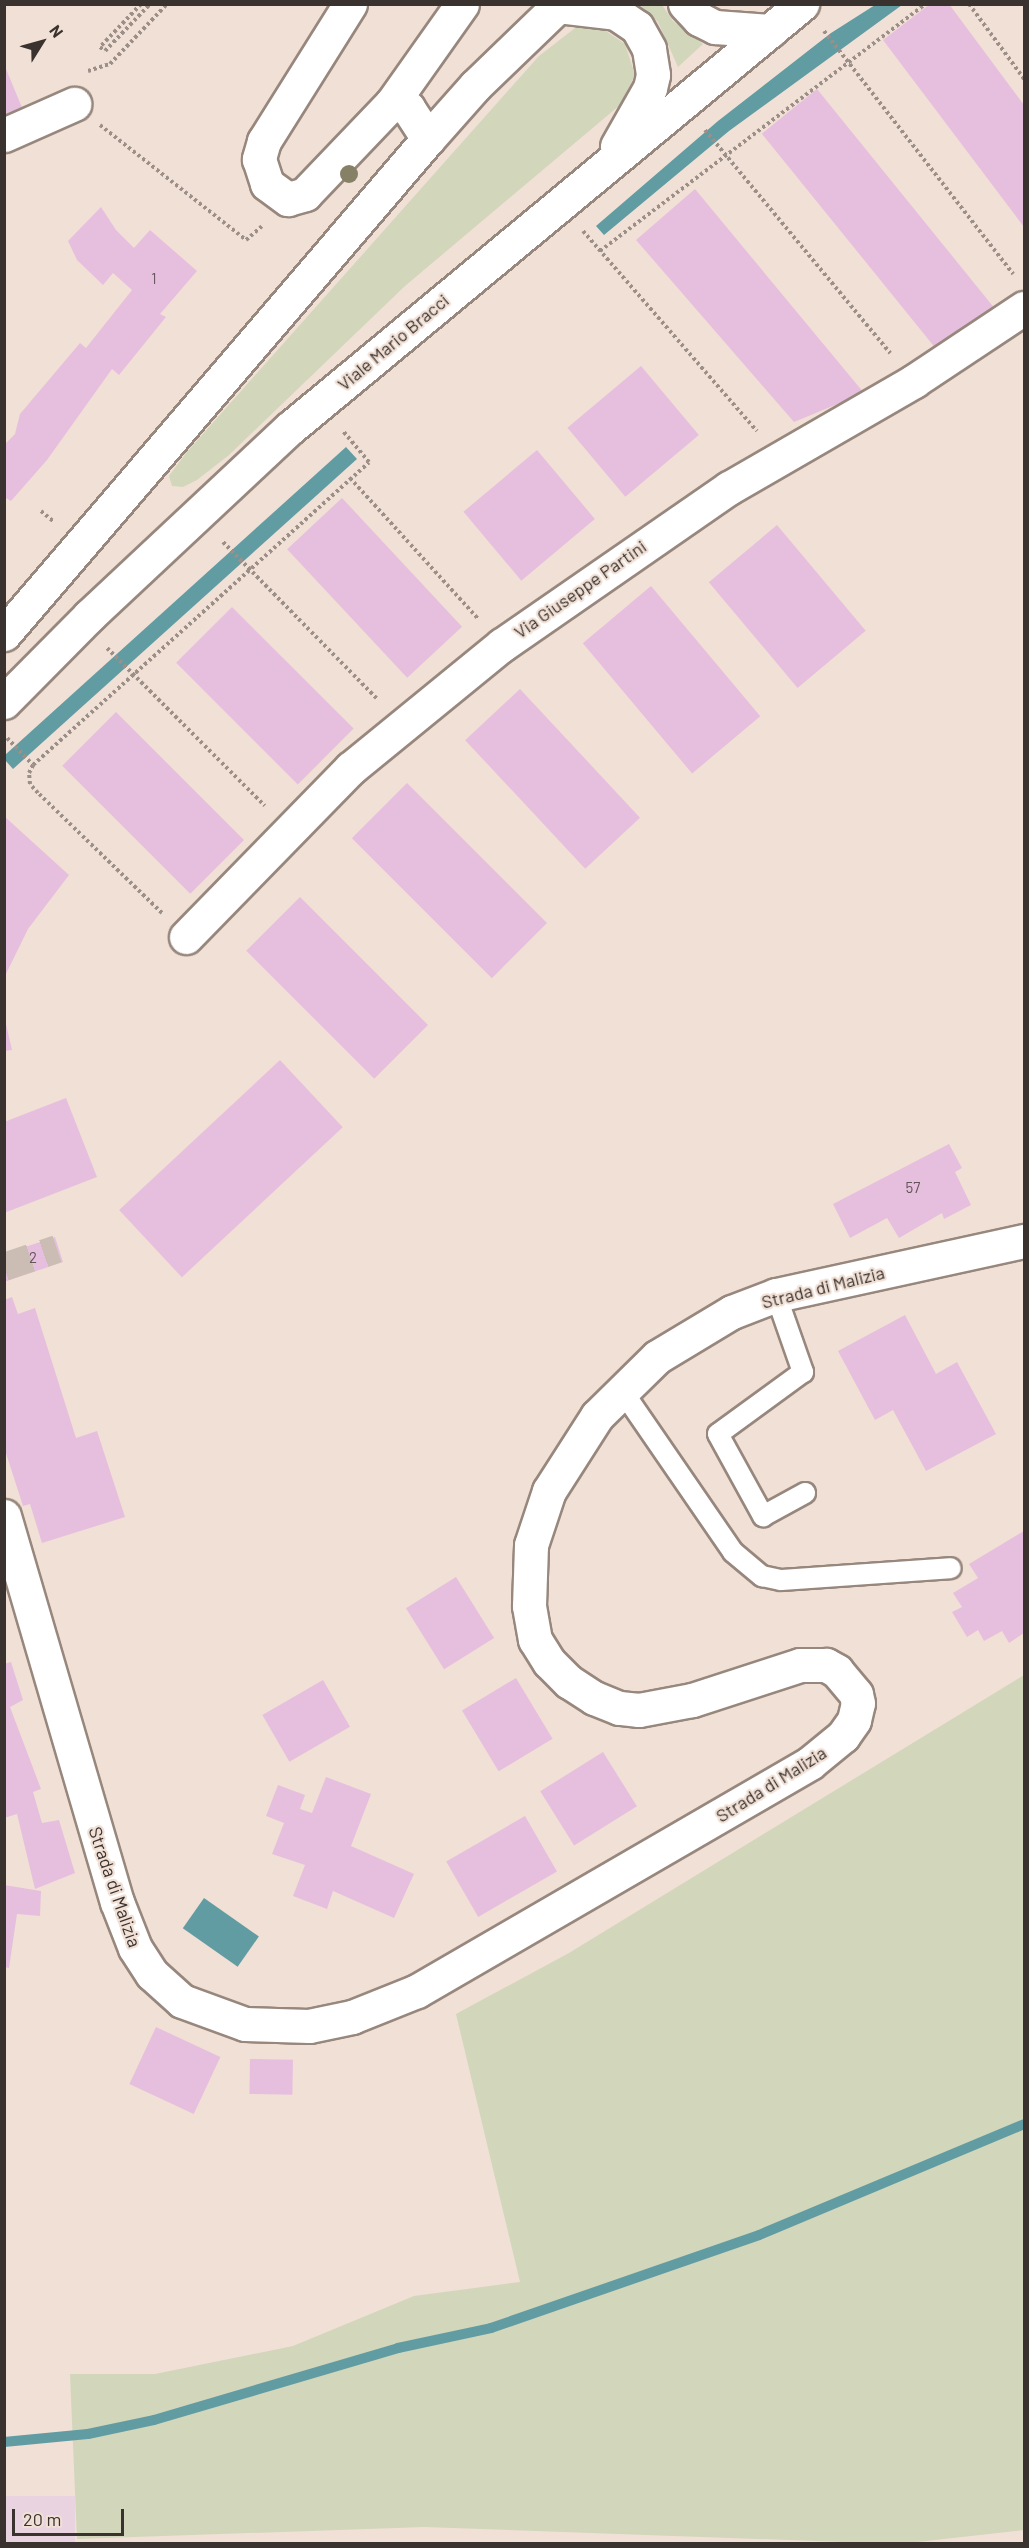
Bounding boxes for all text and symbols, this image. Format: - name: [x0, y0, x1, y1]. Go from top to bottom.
- north arrow: [12, 12, 72, 72]
- text: N: [46, 21, 68, 41]
- house number: 1: [151, 270, 157, 288]
- street label: Viale Mario Bracci: [333, 289, 453, 395]
- street label: Via Giuseppe Partini: [510, 535, 650, 643]
- house number: 57: [906, 1179, 920, 1197]
- house number: 2: [29, 1249, 37, 1267]
- street label: Strada di Malizia: [759, 1261, 887, 1313]
- street label: Strada di Malizia: [712, 1741, 830, 1827]
- street label: Strada di Malizia: [84, 1824, 146, 1950]
- scale bar: [15, 2497, 128, 2535]
- text: 20 m: [23, 2508, 61, 2530]

